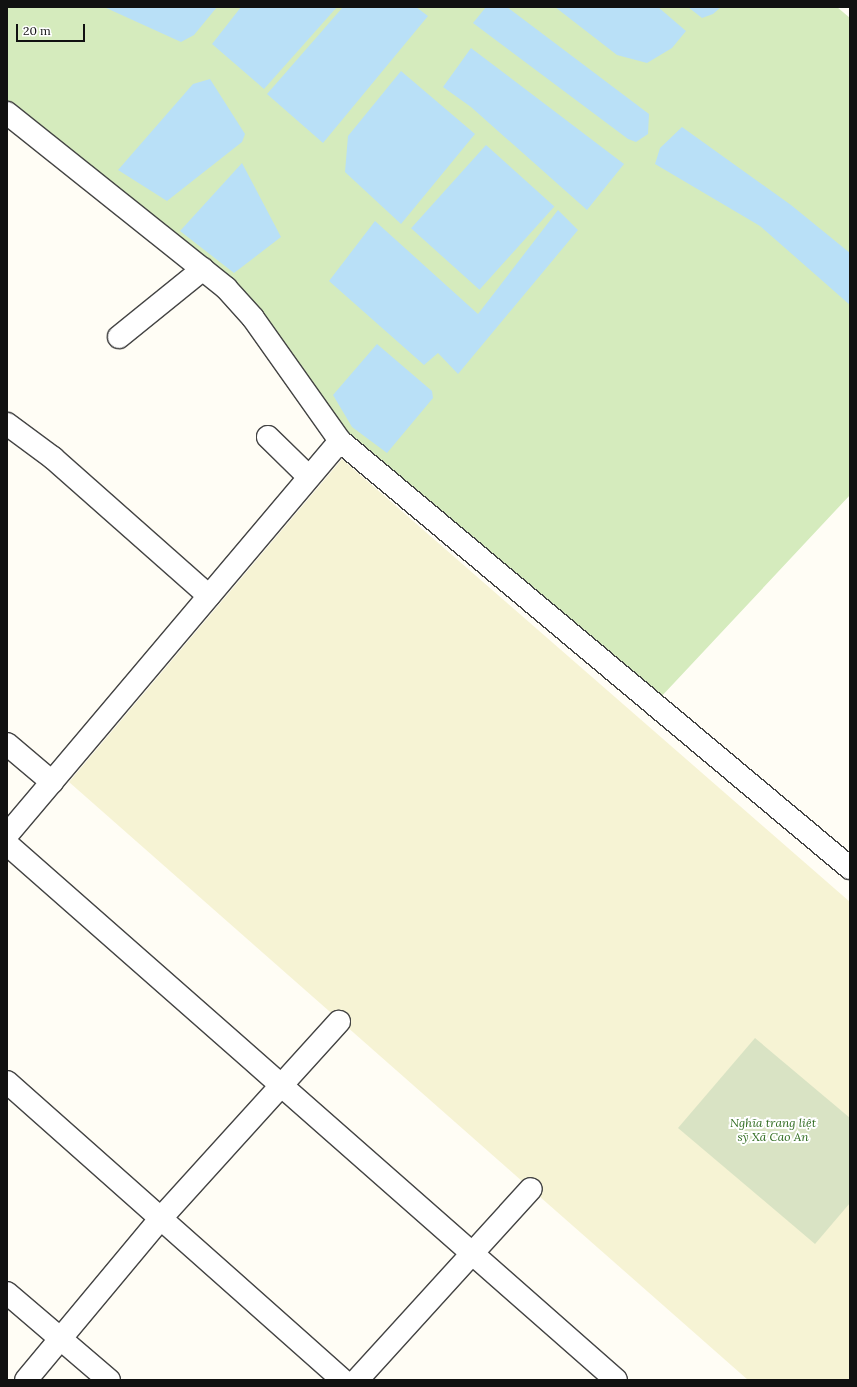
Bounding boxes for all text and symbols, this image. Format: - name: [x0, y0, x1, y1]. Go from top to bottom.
- scale bar: [18, 16, 87, 42]
- text: 20 m: [23, 23, 51, 38]
- park label: Nghĩa trang liệt sỹ Xã Cao An: [730, 1116, 816, 1144]

